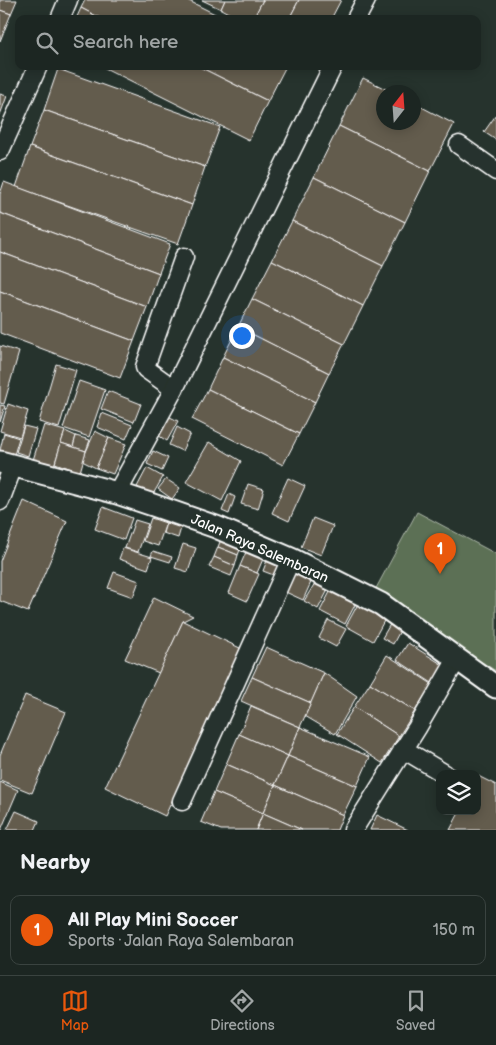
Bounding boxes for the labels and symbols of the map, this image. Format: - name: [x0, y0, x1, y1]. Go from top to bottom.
- north arrow: [376, 85, 421, 130]
- your location: [229, 323, 255, 349]
- street label: Jalan Raya Salembaran: [188, 510, 331, 586]
- pin: 1: [424, 533, 456, 574]

